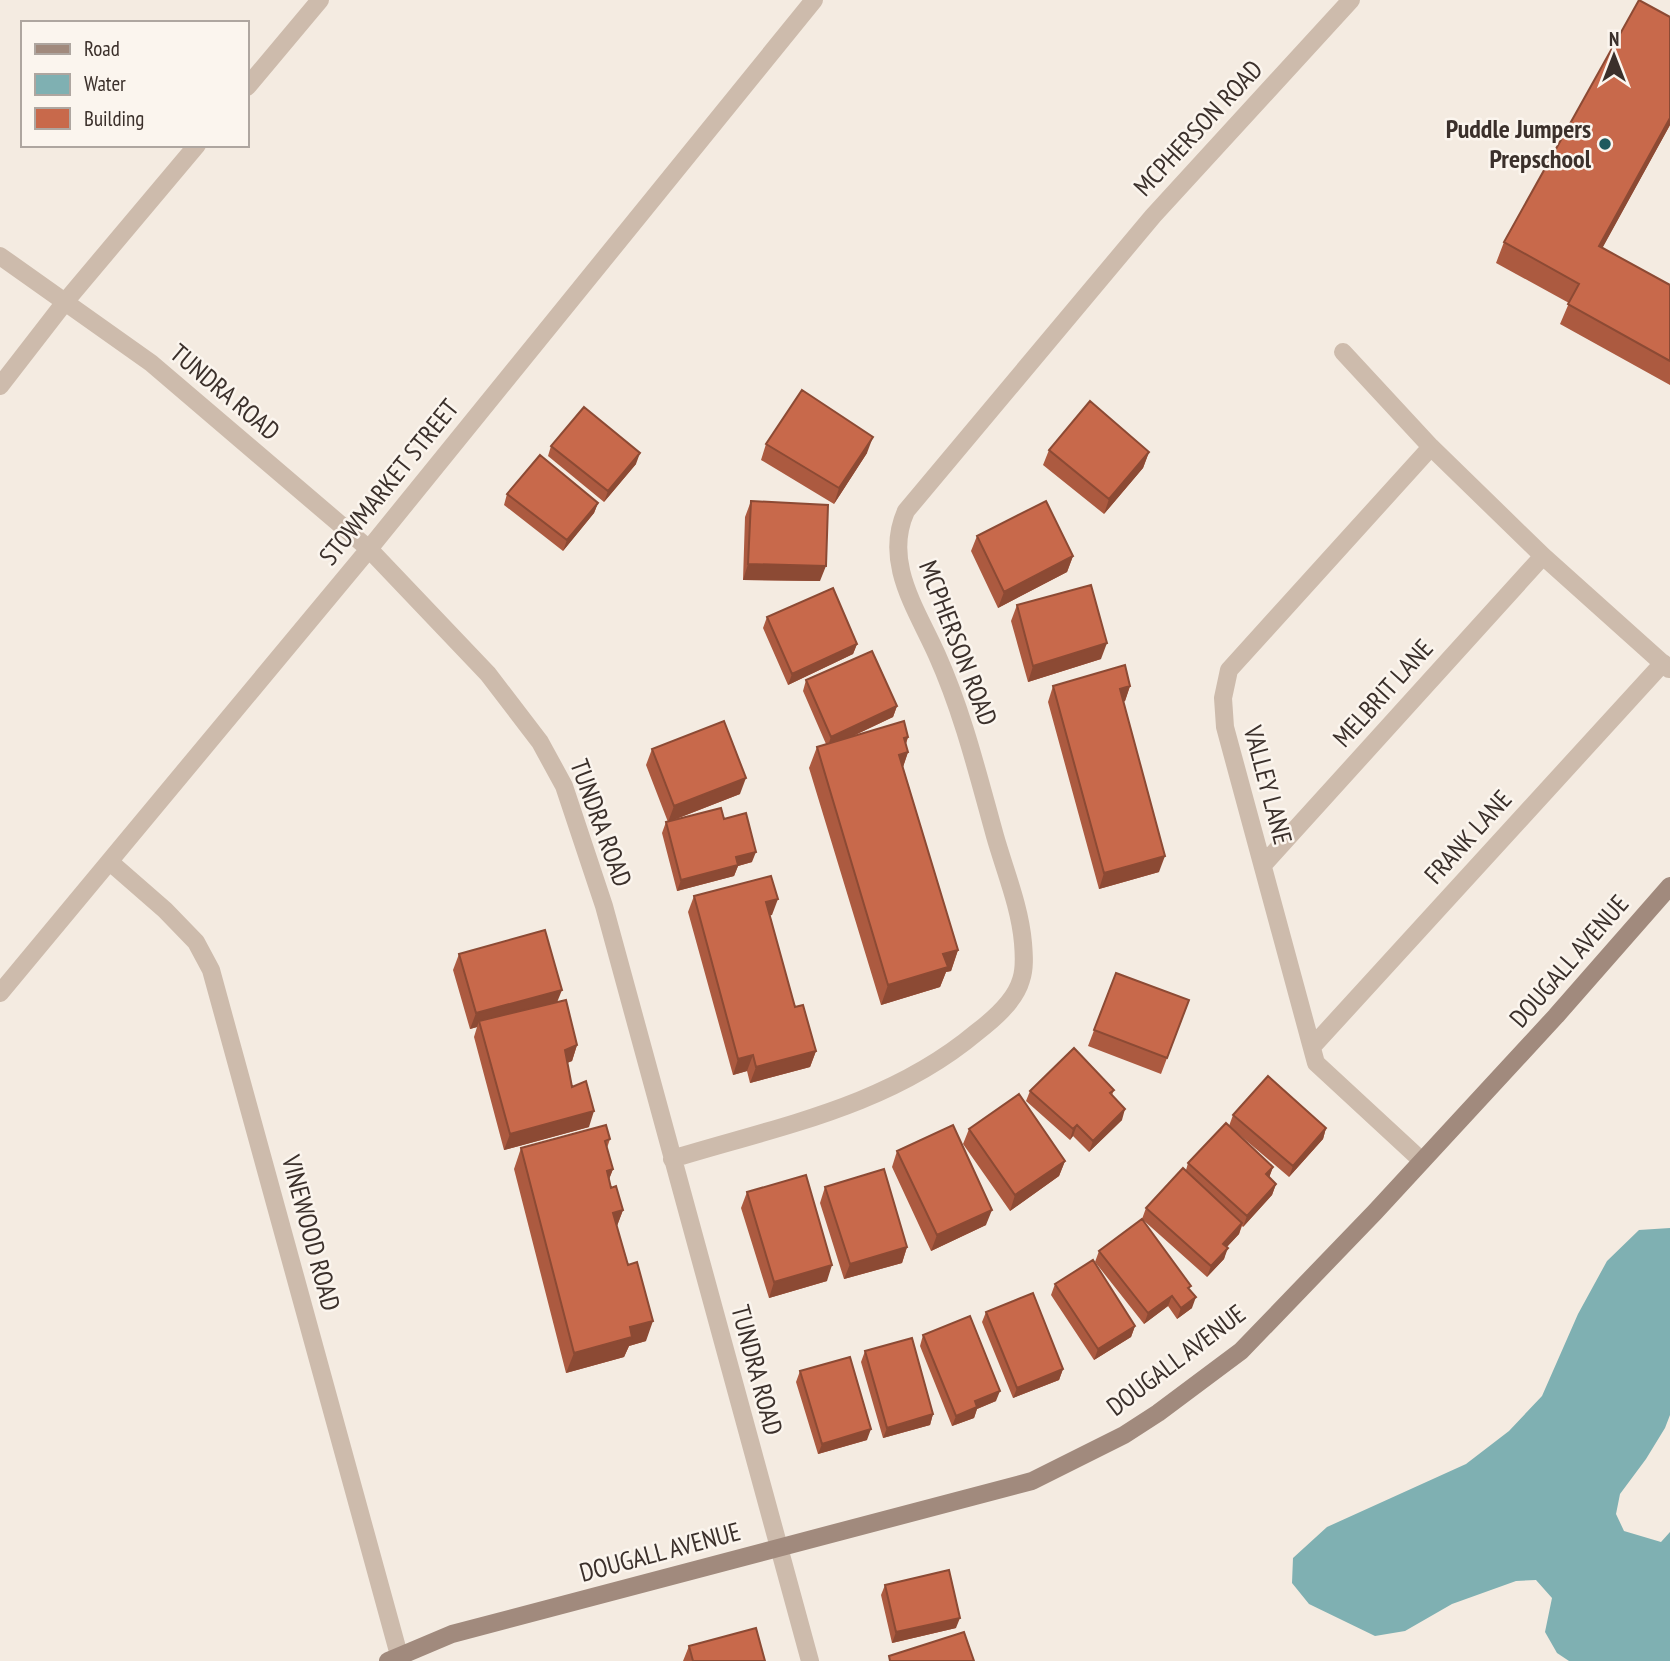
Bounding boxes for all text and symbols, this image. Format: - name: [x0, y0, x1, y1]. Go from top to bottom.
- legend: [21, 21, 248, 147]
- north arrow: [1579, 21, 1649, 91]
- text: N: [1609, 27, 1619, 51]
- text: Road: [84, 35, 120, 62]
- street label: MCPHERSON ROAD: [1126, 53, 1269, 203]
- text: Water: [84, 70, 126, 97]
- text: Building: [84, 105, 144, 132]
- place label: Puddle Jumpers Prepschool: [1446, 112, 1592, 175]
- marker: Puddle Jumpers Prepschool: [1597, 136, 1613, 152]
- street label: TUNDRA ROAD: [164, 336, 287, 447]
- street label: STOWMARKET STREET: [312, 392, 466, 571]
- street label: MCPHERSON ROAD: [912, 556, 1005, 730]
- street label: MELBRIT LANE: [1326, 632, 1440, 753]
- street label: VALLEY LANE: [1237, 721, 1300, 848]
- street label: TUNDRA ROAD: [563, 755, 640, 891]
- street label: FRANK LANE: [1417, 783, 1518, 890]
- street label: DOUGALL AVENUE: [1502, 888, 1635, 1034]
- street label: VINEWOOD ROAD: [275, 1151, 348, 1314]
- street label: DOUGALL AVENUE: [1100, 1297, 1252, 1422]
- street label: TUNDRA ROAD: [724, 1301, 791, 1438]
- street label: DOUGALL AVENUE: [576, 1514, 744, 1589]

